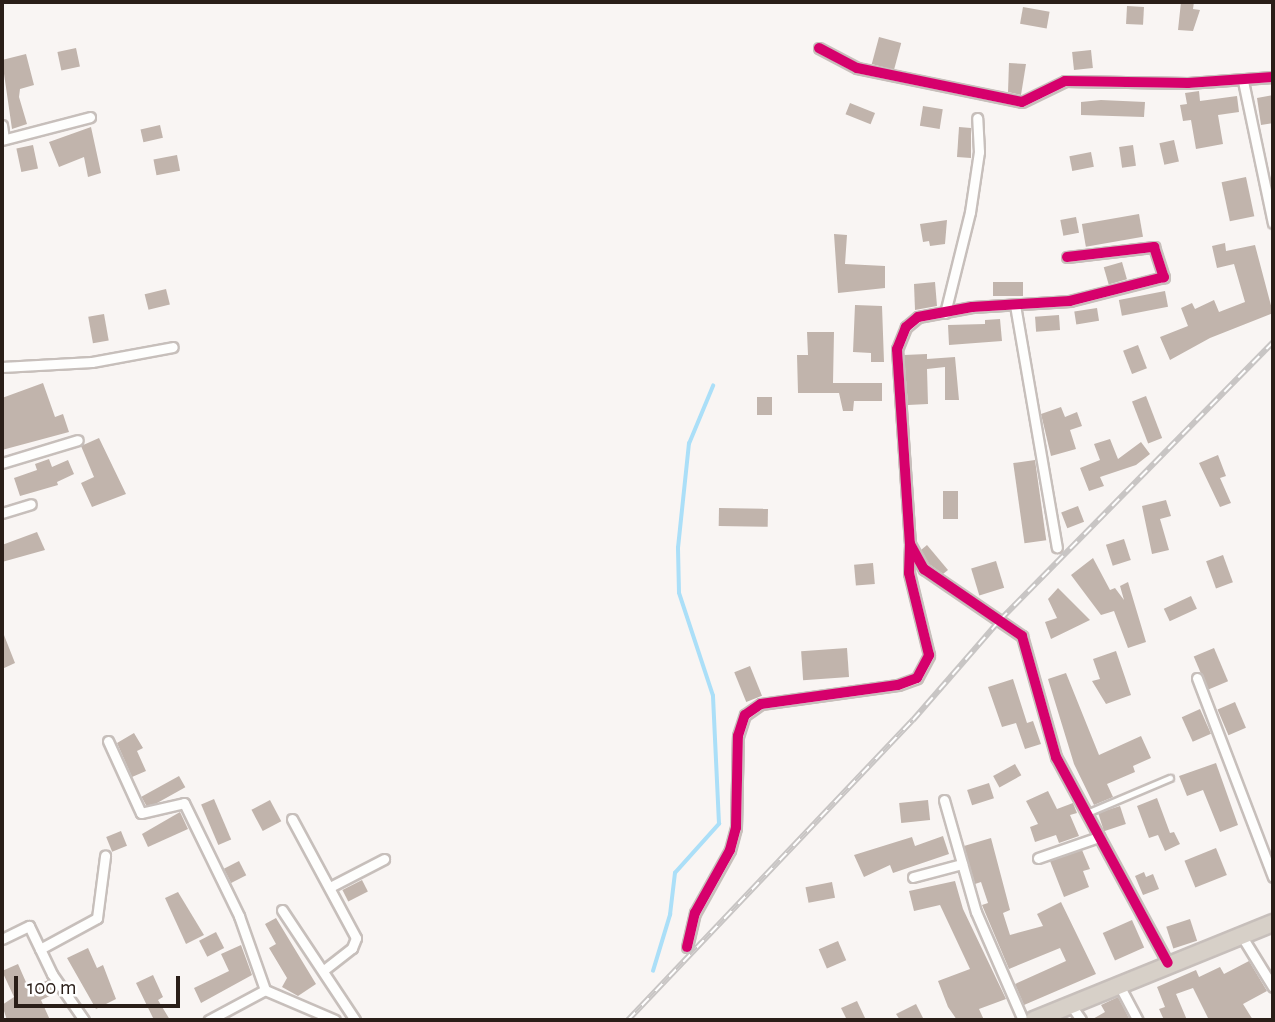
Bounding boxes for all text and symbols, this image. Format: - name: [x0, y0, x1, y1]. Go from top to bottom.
- scale bar: [18, 962, 184, 1006]
- text: 100 m: [27, 977, 77, 998]

